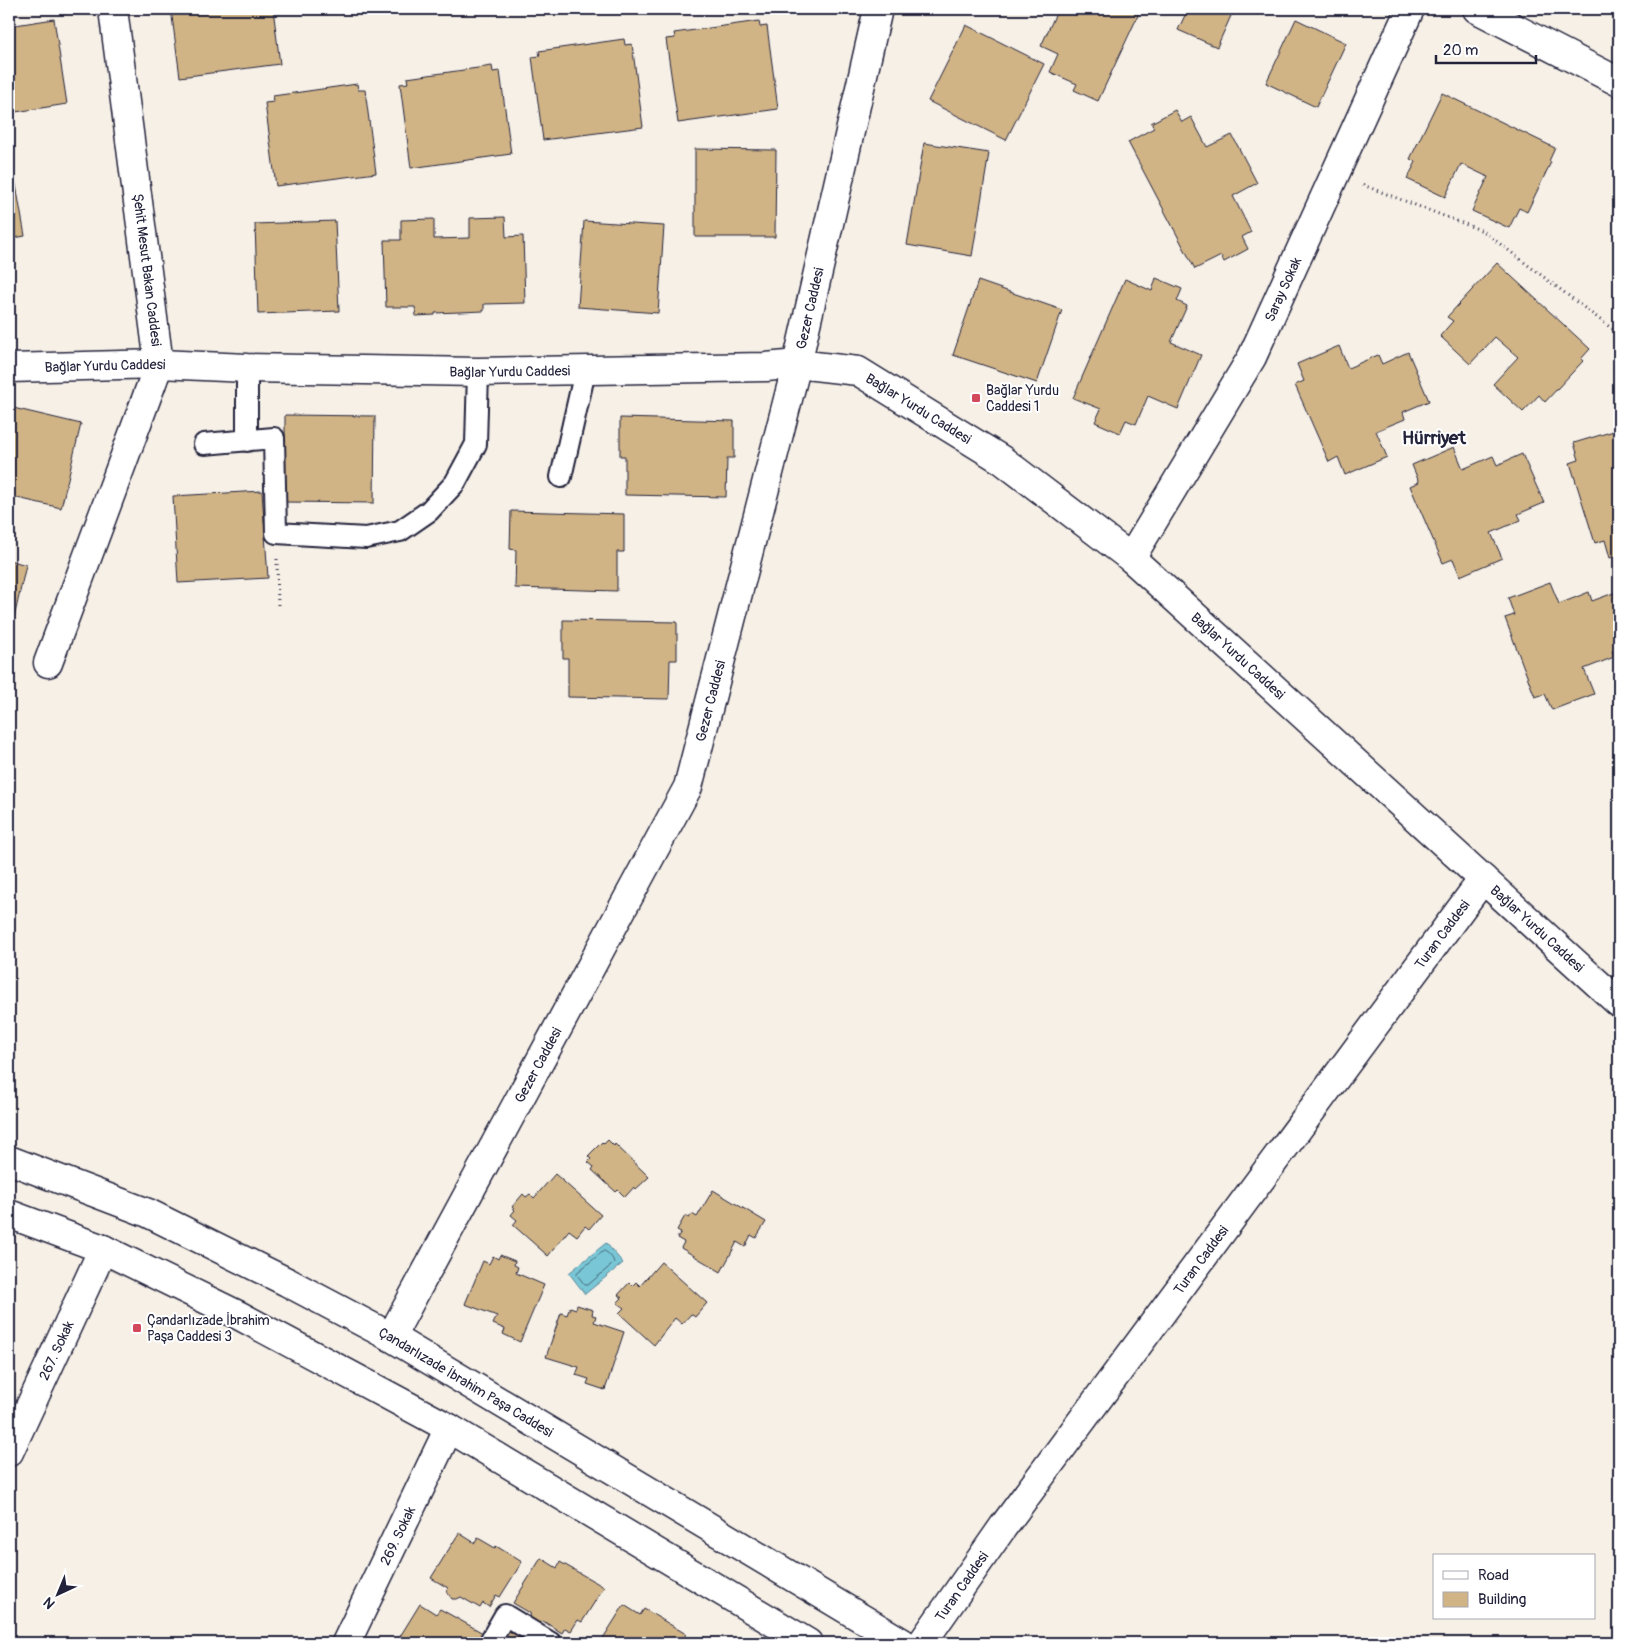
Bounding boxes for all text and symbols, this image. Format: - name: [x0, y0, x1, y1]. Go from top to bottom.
- scale bar: [1436, 32, 1536, 64]
- text: 20 m: [1443, 41, 1478, 60]
- street label: Şehit Mesut Bakan Caddesi: [129, 193, 165, 348]
- street label: Saray Sokak: [1261, 254, 1305, 324]
- street label: Gezer Caddesi: [792, 265, 827, 351]
- street label: Bağlar Yurdu Caddesi: [44, 355, 166, 376]
- street label: Bağlar Yurdu Caddesi: [449, 362, 571, 381]
- street label: Bağlar Yurdu Caddesi: [863, 369, 975, 448]
- place label: Bağlar Yurdu Caddesi 1: [986, 382, 1059, 415]
- marker: Bağlar Yurdu Caddesi 1: [970, 392, 982, 404]
- district label: Hürriyet: [1402, 426, 1467, 450]
- street label: Bağlar Yurdu Caddesi: [1188, 609, 1289, 703]
- street label: Gezer Caddesi: [692, 658, 729, 743]
- street label: Bağlar Yurdu Caddesi: [1487, 882, 1588, 976]
- street label: Turan Caddesi: [1411, 896, 1473, 972]
- street label: Gezer Caddesi: [511, 1024, 565, 1106]
- street label: Turan Caddesi: [1170, 1222, 1232, 1297]
- place label: Çandarlızade İbrahim Paşa Caddesi 3: [147, 1312, 270, 1345]
- street label: 267. Sokak: [35, 1318, 77, 1383]
- marker: Çandarlızade İbrahim Paşa Caddesi 3: [131, 1322, 143, 1334]
- street label: Çandarlızade İbrahim Paşa Caddesi: [376, 1324, 557, 1441]
- street label: 269. Sokak: [376, 1503, 419, 1568]
- street label: Turan Caddesi: [931, 1548, 992, 1625]
- legend: [1433, 1554, 1596, 1620]
- text: Road: [1478, 1566, 1509, 1585]
- north arrow: [32, 1570, 82, 1620]
- text: Building: [1478, 1590, 1526, 1609]
- text: N: [40, 1594, 59, 1612]

